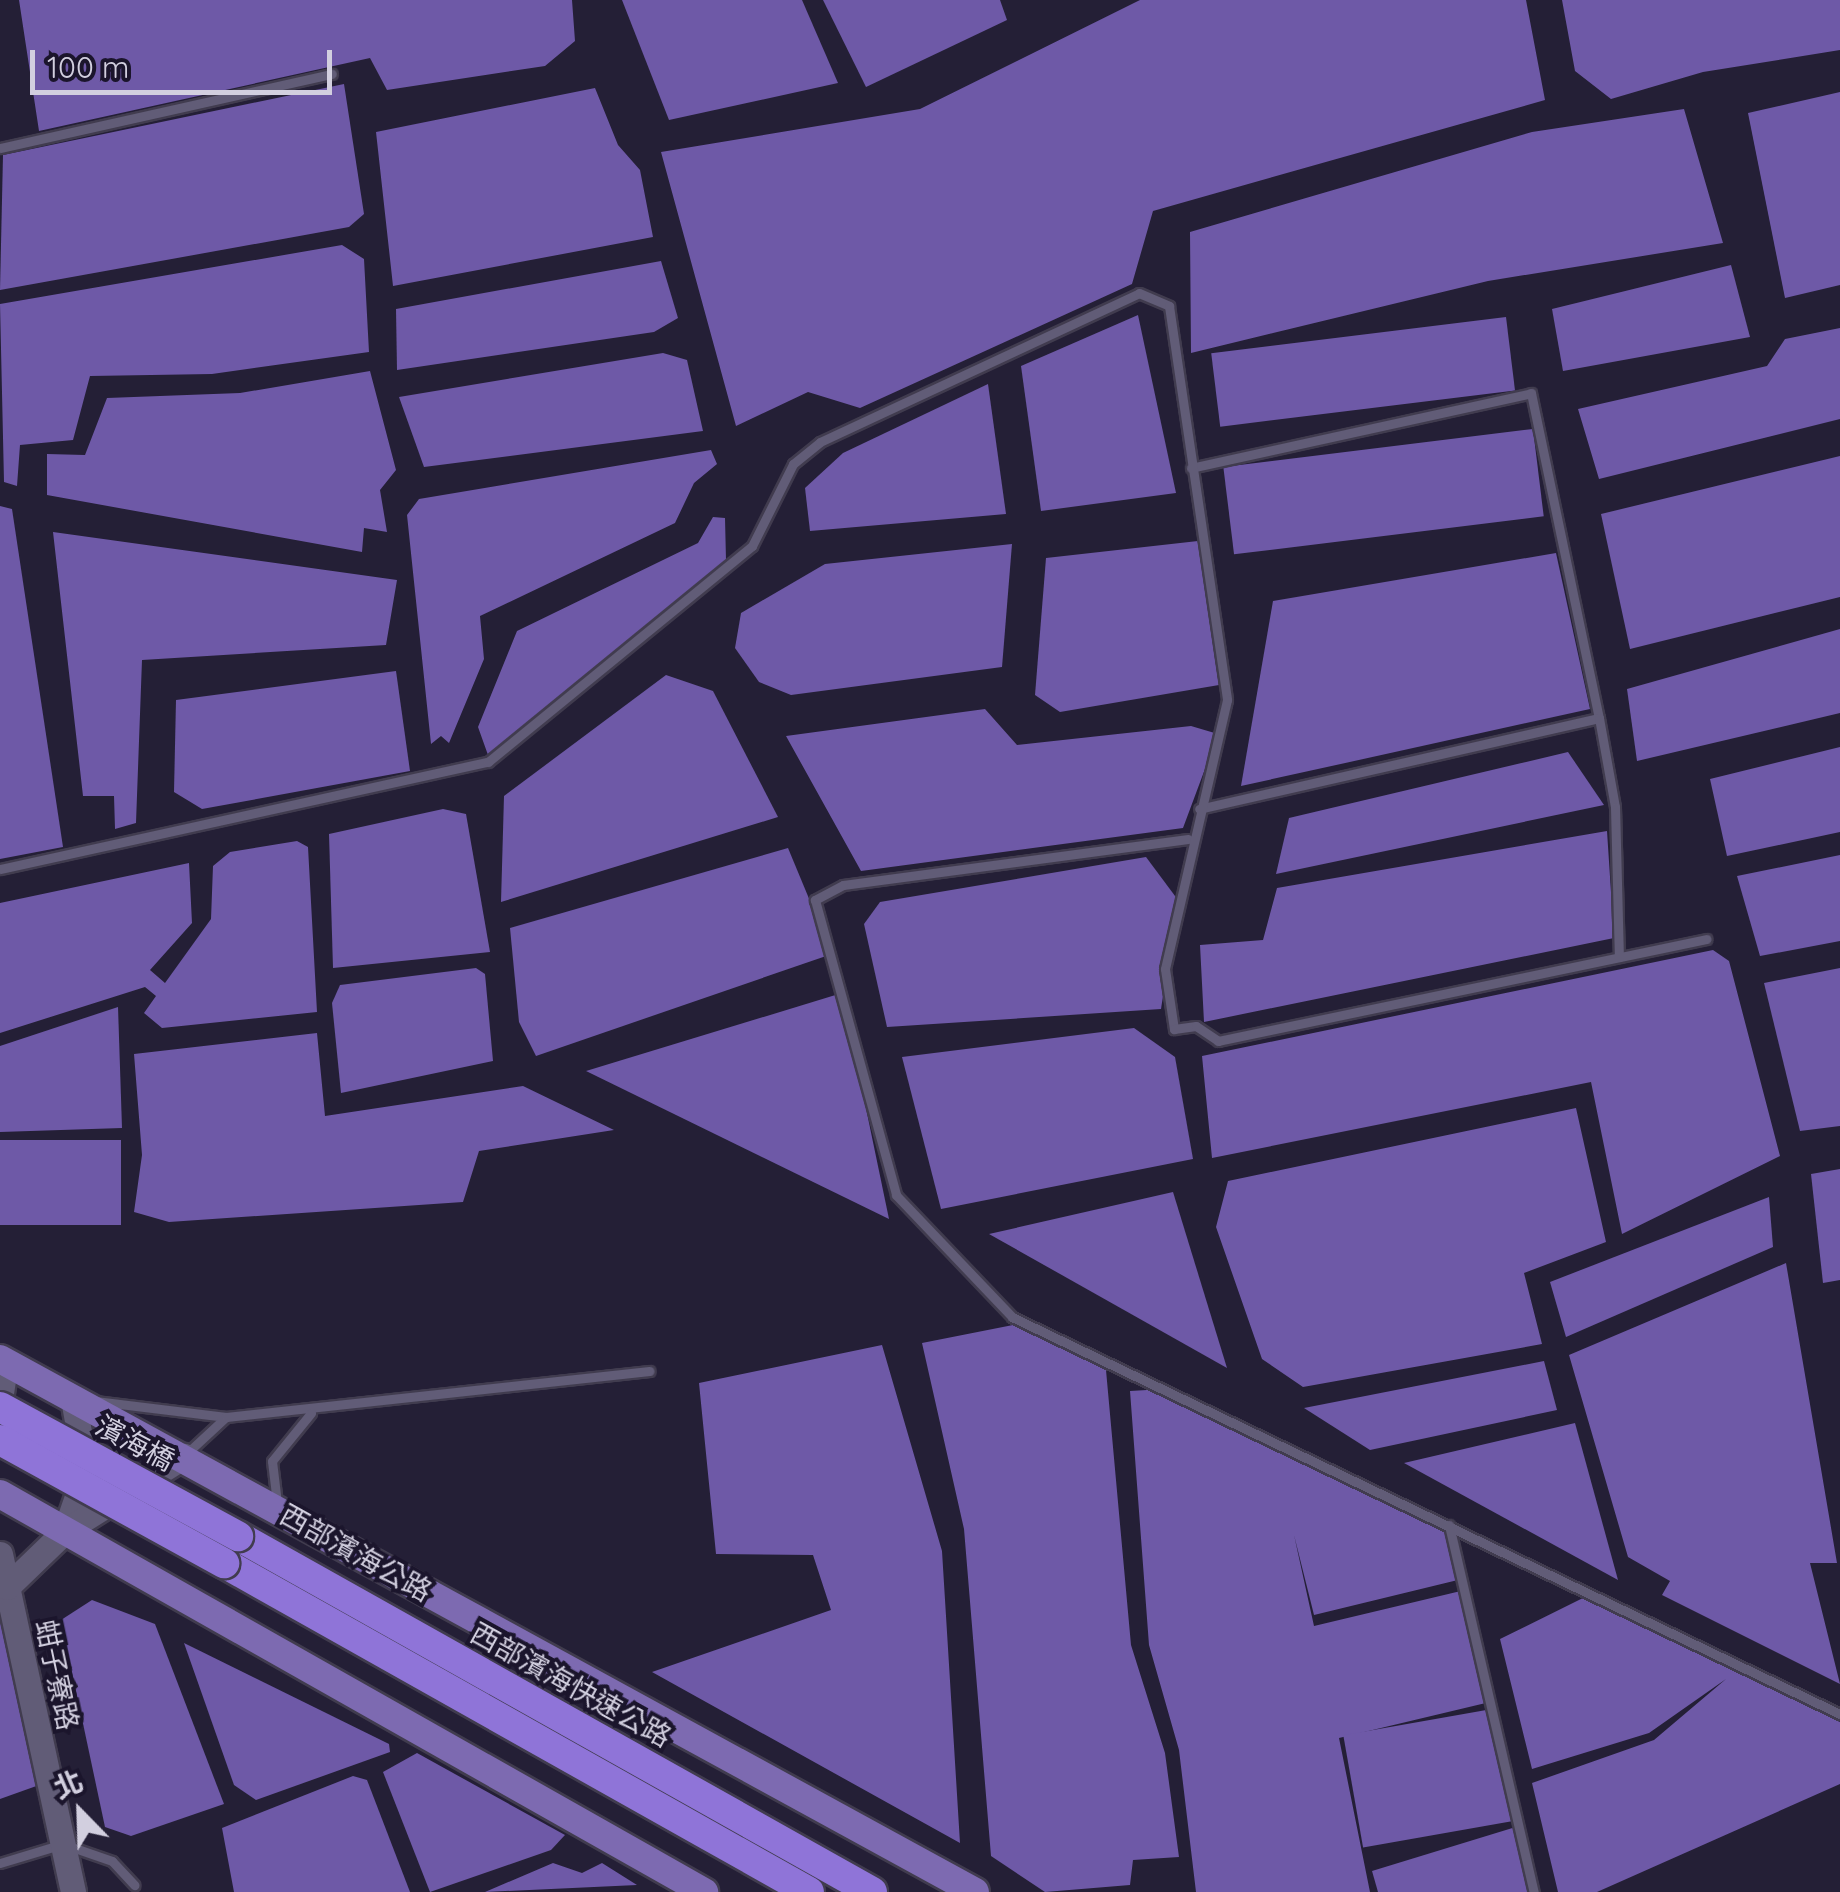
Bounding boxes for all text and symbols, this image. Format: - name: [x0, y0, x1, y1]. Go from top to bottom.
- scale bar: [35, 30, 338, 92]
- text: 100 m: [47, 48, 129, 86]
- street label: 濱海橋: [90, 1408, 180, 1478]
- street label: 西部濱海公路: [274, 1498, 438, 1608]
- street label: 西部濱海快速公路: [465, 1616, 677, 1754]
- street label: 蚶子寮路: [29, 1617, 85, 1733]
- north arrow: [30, 1762, 130, 1862]
- text: 北: [48, 1762, 88, 1806]

